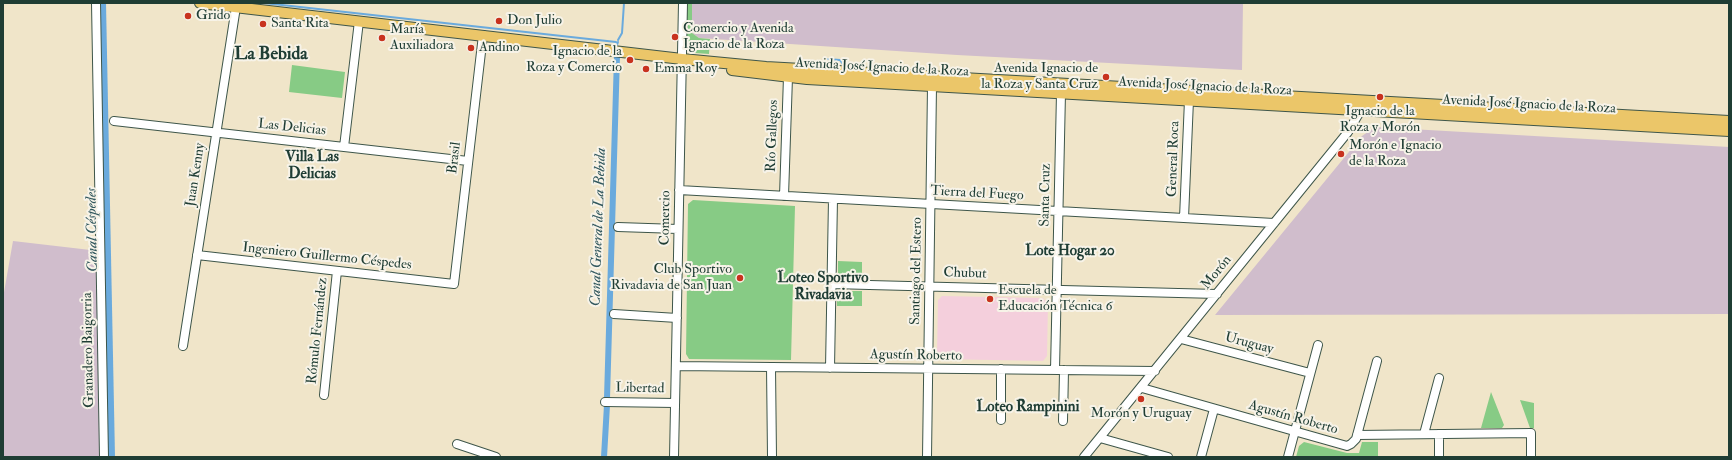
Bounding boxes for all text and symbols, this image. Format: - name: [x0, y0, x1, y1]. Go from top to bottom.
- place label: Grido: [196, 8, 230, 24]
- marker: Grido: [183, 11, 193, 21]
- place label: Don Julio: [507, 13, 562, 29]
- place label: Santa Rita: [271, 16, 329, 32]
- marker: Don Julio: [494, 16, 504, 26]
- marker: Santa Rita: [258, 19, 268, 29]
- place label: Comercio y Avenida Ignacio de la Roza: [683, 21, 794, 54]
- place label: María Auxiliadora: [390, 22, 454, 54]
- marker: Comercio y Avenida Ignacio de la Roza: [670, 32, 680, 42]
- marker: María Auxiliadora: [377, 33, 387, 43]
- place label: Andino: [479, 40, 520, 56]
- marker: Andino: [466, 43, 476, 53]
- district label: La Bebida: [234, 44, 308, 66]
- place label: Ignacio de la Roza y Comercio: [526, 44, 622, 76]
- marker: Ignacio de la Roza y Comercio: [625, 55, 635, 65]
- street label: Avenida José Ignacio de la Roza: [795, 55, 969, 81]
- place label: Emma Roy: [654, 61, 717, 77]
- place label: Avenida Ignacio de la Roza y Santa Cruz: [981, 61, 1098, 94]
- marker: Emma Roy: [641, 64, 651, 74]
- marker: Avenida Ignacio de la Roza y Santa Cruz: [1101, 72, 1111, 82]
- street label: Avenida José Ignacio de la Roza: [1118, 74, 1292, 100]
- marker: Ignacio de la Roza y Morón: [1375, 92, 1385, 102]
- street label: Avenida José Ignacio de la Roza: [1442, 92, 1616, 118]
- street label: Río Gallegos: [763, 100, 783, 172]
- place label: Ignacio de la Roza y Morón: [1340, 104, 1420, 136]
- street label: Las Delicias: [257, 116, 327, 140]
- street label: General Roca: [1164, 121, 1184, 197]
- place label: Morón e Ignacio de la Roza: [1349, 138, 1441, 170]
- street label: Brasil: [445, 141, 465, 175]
- street label: Juan Kenny: [183, 142, 209, 208]
- water label: Canal General de La Bebida: [587, 147, 611, 307]
- district label: Villa Las Delicias: [285, 149, 339, 184]
- marker: Morón e Ignacio de la Roza: [1336, 149, 1346, 159]
- street label: Santa Cruz: [1037, 163, 1055, 227]
- street label: Tierra del Fuego: [930, 183, 1024, 205]
- water label: Canal Céspedes: [83, 188, 103, 272]
- street label: Comercio: [657, 190, 675, 246]
- street label: Santiago del Estero: [908, 217, 926, 325]
- street label: Ingeniero Guillermo Céspedes: [242, 240, 412, 274]
- district label: Lote Hogar 20: [1025, 243, 1115, 261]
- street label: Morón: [1198, 253, 1236, 293]
- place label: Club Sportivo Rivadavia de San Juan: [611, 262, 732, 294]
- street label: Chubut: [943, 265, 987, 283]
- district label: Loteo Sportivo Rivadavia: [778, 270, 868, 305]
- marker: Club Sportivo Rivadavia de San Juan: [735, 273, 745, 283]
- street label: Rómulo Fernández: [304, 277, 332, 385]
- place label: Escuela de Educación Técnica 6: [998, 283, 1113, 316]
- street label: Granadero Baigorria: [80, 292, 98, 408]
- marker: Escuela de Educación Técnica 6: [985, 294, 995, 304]
- street label: Uruguay: [1223, 329, 1275, 359]
- street label: Agustín Roberto: [870, 347, 962, 365]
- street label: Libertad: [615, 380, 665, 398]
- marker: Morón y Uruguay: [1136, 394, 1146, 404]
- street label: Agustín Roberto: [1246, 397, 1340, 439]
- district label: Loteo Rampinini: [976, 399, 1080, 417]
- place label: Morón y Uruguay: [1090, 406, 1192, 422]

